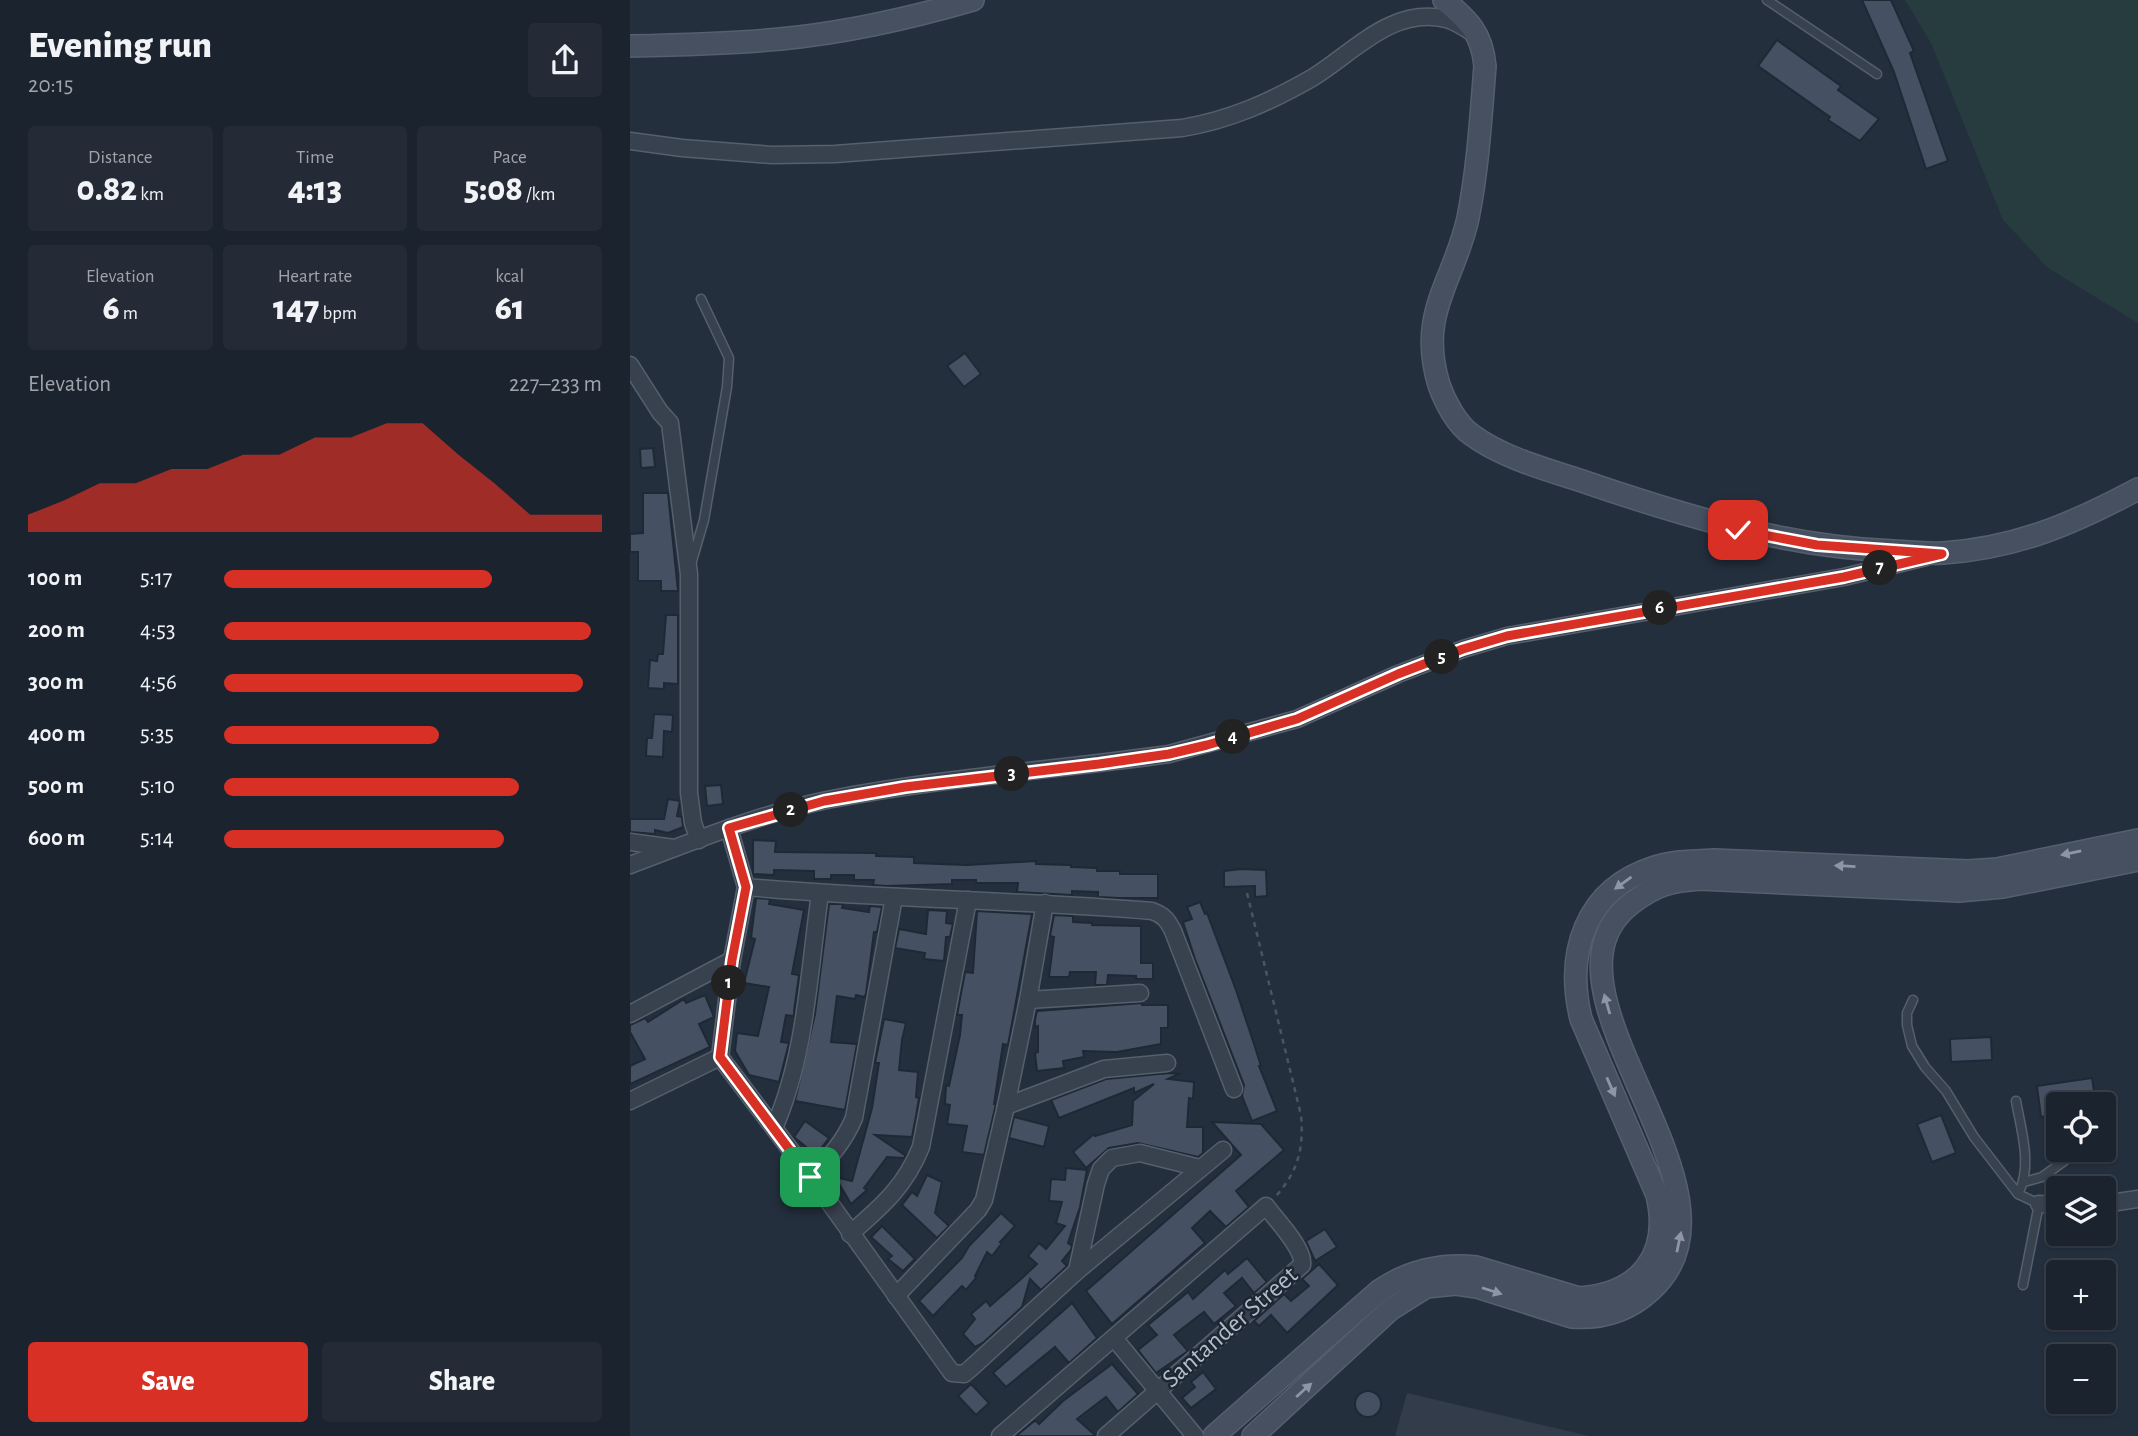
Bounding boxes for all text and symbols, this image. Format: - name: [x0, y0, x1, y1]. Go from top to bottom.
- button: share: [528, 23, 602, 97]
- text: Evening run: [28, 27, 212, 65]
- text: 20:15: [28, 74, 73, 97]
- text: Distance: [88, 148, 153, 167]
- text: Time: [296, 148, 334, 167]
- text: Pace: [493, 148, 527, 167]
- text: 0.82: [77, 172, 137, 207]
- text: 4:13: [288, 172, 342, 207]
- text: 5:08: [464, 172, 523, 207]
- text: km: [137, 185, 164, 204]
- text: /km: [523, 185, 555, 204]
- text: Elevation: [86, 267, 155, 286]
- text: Heart rate: [278, 267, 352, 286]
- text: kcal: [495, 267, 524, 286]
- text: 6: [103, 291, 120, 326]
- text: 147: [273, 291, 319, 326]
- text: 61: [495, 291, 525, 326]
- text: m: [120, 304, 138, 323]
- text: bpm: [319, 304, 357, 323]
- text: Elevation: [28, 373, 111, 396]
- text: 227–233 m: [509, 373, 602, 396]
- pin: [1708, 500, 1768, 560]
- icon: check: [1719, 511, 1757, 549]
- pin: 7: [1862, 550, 1898, 586]
- text: 7: [1875, 558, 1884, 577]
- text: 100 m: [28, 567, 82, 590]
- text: 5:17: [140, 567, 172, 590]
- pin: 6: [1642, 590, 1678, 626]
- text: 6: [1655, 598, 1664, 617]
- text: 200 m: [28, 619, 85, 642]
- text: 4:53: [140, 619, 175, 642]
- pin: 5: [1424, 640, 1460, 674]
- text: 5: [1437, 647, 1446, 666]
- text: 300 m: [28, 671, 84, 694]
- text: 4:56: [140, 671, 177, 694]
- pin: 4: [1216, 720, 1250, 754]
- text: 400 m: [28, 723, 86, 746]
- text: 5:35: [140, 723, 174, 746]
- text: 4: [1228, 727, 1237, 746]
- pin: 3: [994, 756, 1030, 792]
- text: 3: [1007, 764, 1016, 783]
- text: 500 m: [28, 775, 84, 798]
- text: 5:10: [140, 775, 175, 798]
- pin: 2: [774, 792, 808, 828]
- text: 2: [786, 800, 795, 819]
- text: 600 m: [28, 827, 85, 850]
- text: 5:14: [140, 827, 174, 850]
- one-way arrow: [2060, 848, 2082, 859]
- one-way arrow: [1834, 860, 1856, 871]
- one-way arrow: [1614, 876, 1632, 890]
- pin: 1: [712, 965, 746, 1000]
- text: 1: [725, 973, 732, 992]
- one-way arrow: [1601, 992, 1612, 1014]
- one-way arrow: [1605, 1077, 1617, 1097]
- map controls: [2046, 1092, 2116, 1414]
- button: locate: [2046, 1092, 2116, 1162]
- pin: [780, 1147, 840, 1207]
- icon: arrive: [791, 1158, 829, 1196]
- button: layers: [2046, 1176, 2116, 1246]
- one-way arrow: [1673, 1231, 1684, 1253]
- button: +: [2046, 1260, 2116, 1330]
- street label: Santander Street: [1157, 1262, 1303, 1392]
- one-way arrow: [1481, 1287, 1502, 1297]
- button: Save: [28, 1342, 308, 1422]
- button: Share: [322, 1342, 602, 1422]
- button: −: [2046, 1344, 2116, 1414]
- one-way arrow: [1295, 1382, 1313, 1398]

